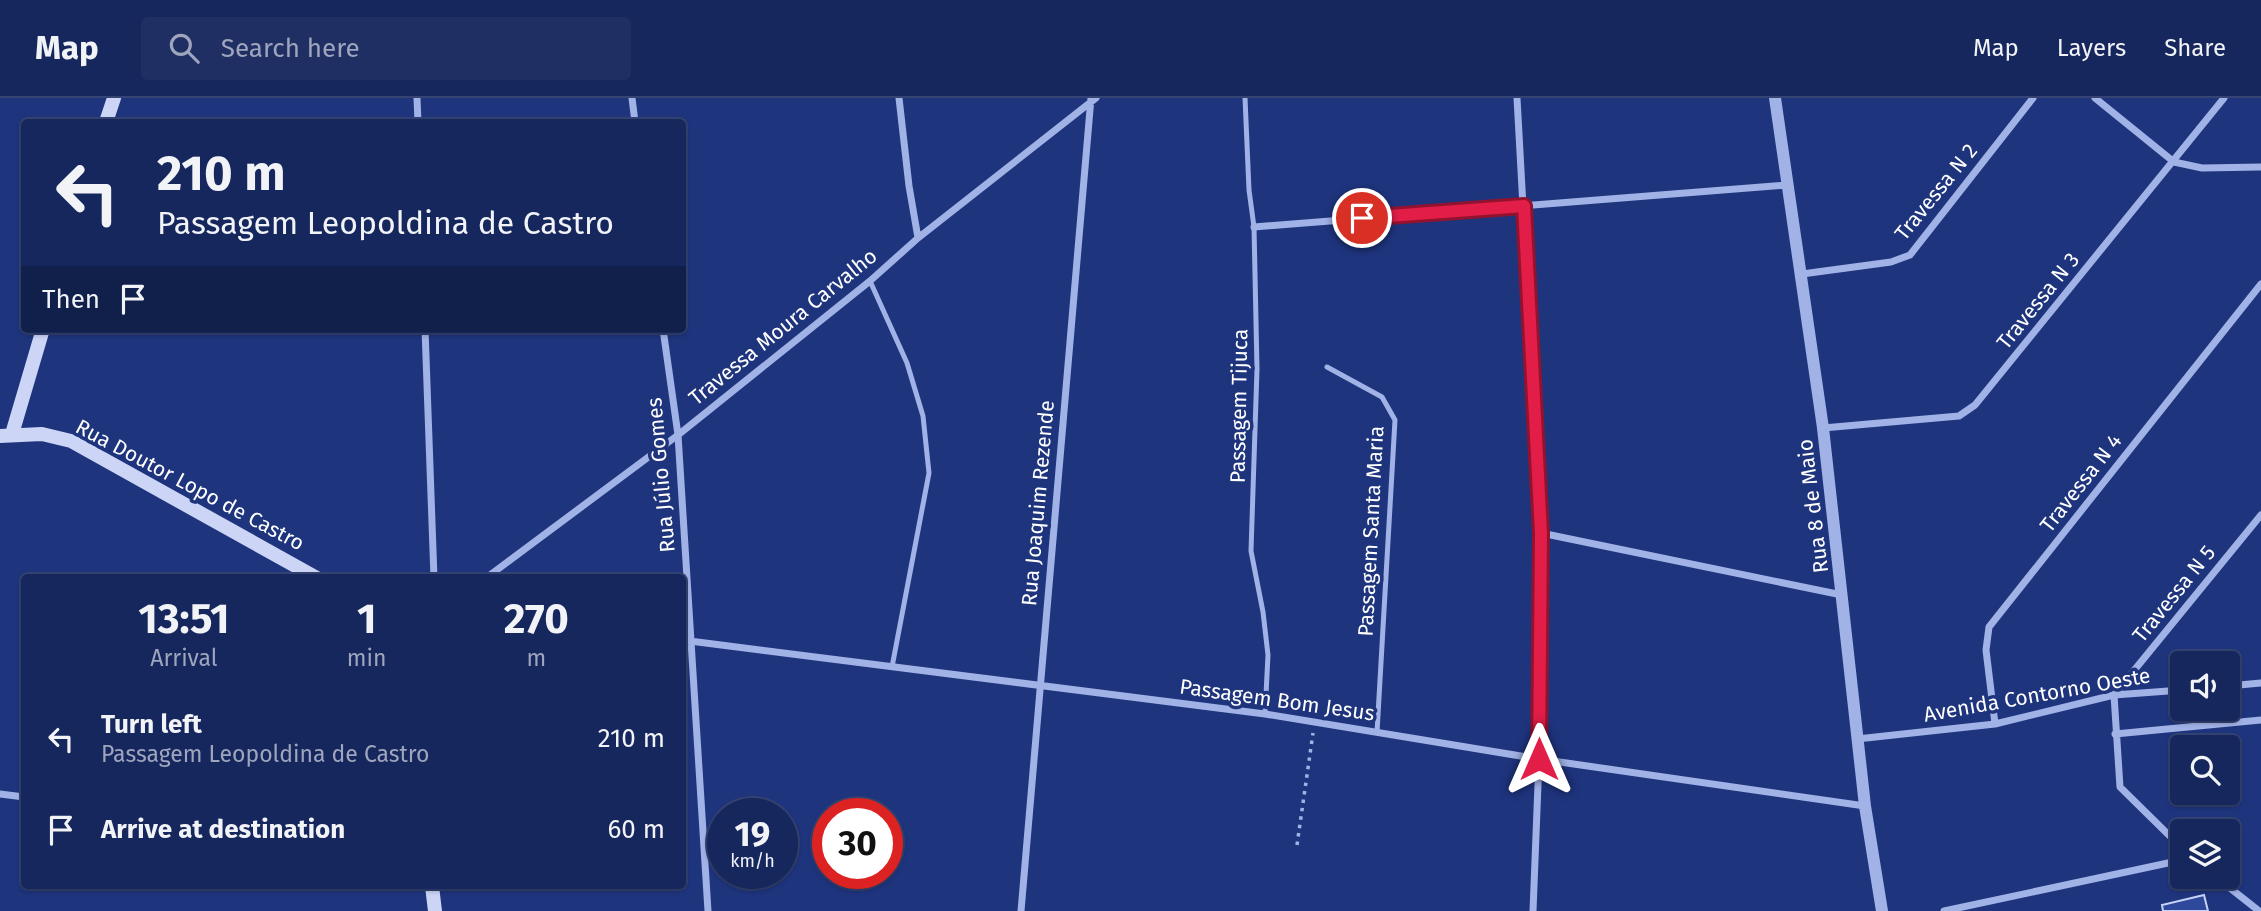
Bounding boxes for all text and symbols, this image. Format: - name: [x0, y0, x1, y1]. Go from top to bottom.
- search box: [141, 17, 631, 80]
- text: Map: [35, 28, 99, 68]
- icon: search: [165, 29, 203, 67]
- text: Search here: [221, 33, 360, 64]
- text: Map: [1973, 34, 2019, 62]
- text: Layers: [2057, 34, 2126, 62]
- text: Share: [2164, 34, 2226, 62]
- street label: Travessa N 2: [1889, 138, 1983, 246]
- text: 210 m: [157, 144, 286, 203]
- icon: left: [42, 147, 133, 238]
- pin: [1332, 188, 1392, 248]
- icon: arrive: [1343, 199, 1381, 237]
- text: Passagem Leopoldina de Castro: [157, 204, 614, 242]
- street label: Travessa Moura Carvalho: [684, 243, 882, 411]
- street label: Travessa N 3: [1991, 247, 2085, 355]
- icon: arrive: [114, 280, 152, 318]
- text: Then: [42, 284, 100, 315]
- street label: Passagem Tijuca: [1225, 329, 1253, 483]
- street label: Rua Júlio Gomes: [641, 396, 681, 553]
- street label: Rua Joaquim Rezende: [1016, 399, 1060, 607]
- street label: Rua Doutor Lopo de Castro: [71, 414, 309, 556]
- street label: Passagem Santa Maria: [1352, 425, 1390, 637]
- street label: Travessa N 4: [2035, 429, 2127, 537]
- street label: Rua 8 de Maio: [1792, 438, 1834, 574]
- street label: Travessa N 5: [2127, 540, 2221, 648]
- text: 13:51: [138, 594, 230, 644]
- text: 1: [357, 594, 376, 644]
- text: 270: [504, 594, 569, 644]
- text: Arrival: [150, 644, 218, 672]
- text: min: [347, 644, 386, 672]
- text: m: [526, 644, 546, 672]
- map controls: [2170, 651, 2240, 889]
- button: sound: [2170, 651, 2240, 721]
- street label: Avenida Contorno Oeste: [1922, 662, 2152, 728]
- street label: Passagem Bom Jesus: [1178, 673, 1376, 727]
- text: Turn left: [101, 709, 202, 740]
- icon: left: [42, 720, 80, 758]
- position arrow: [1502, 722, 1576, 796]
- text: 210 m: [598, 723, 665, 754]
- button: search: [2170, 735, 2240, 805]
- text: Passagem Leopoldina de Castro: [101, 740, 430, 768]
- speed limit sign: 30: [812, 798, 903, 889]
- icon: arrive: [42, 811, 80, 849]
- text: 19: [735, 813, 770, 855]
- text: Arrive at destination: [101, 814, 345, 845]
- text: 60 m: [607, 814, 665, 845]
- button: layers: [2170, 819, 2240, 889]
- text: km/h: [730, 850, 775, 872]

